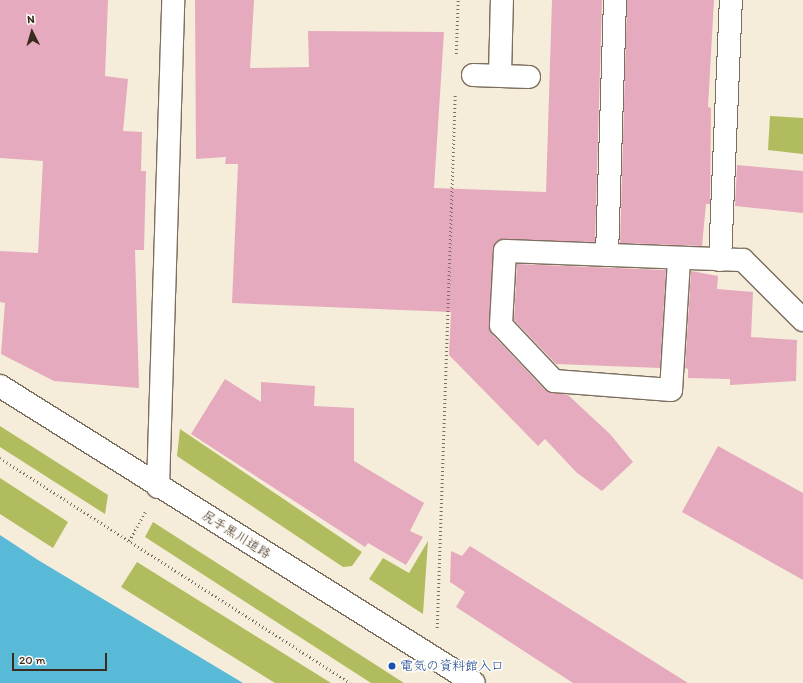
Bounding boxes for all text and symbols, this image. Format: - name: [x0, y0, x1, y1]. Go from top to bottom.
- north arrow: [12, 12, 52, 52]
- text: N: [27, 13, 35, 26]
- street label: 尻手黒川道路: [199, 508, 273, 562]
- scale bar: [14, 645, 109, 671]
- text: 20 m: [19, 653, 46, 667]
- place label: 電気の資料館入口: [400, 658, 504, 674]
- marker: 電気の資料館入口: [387, 661, 397, 671]

